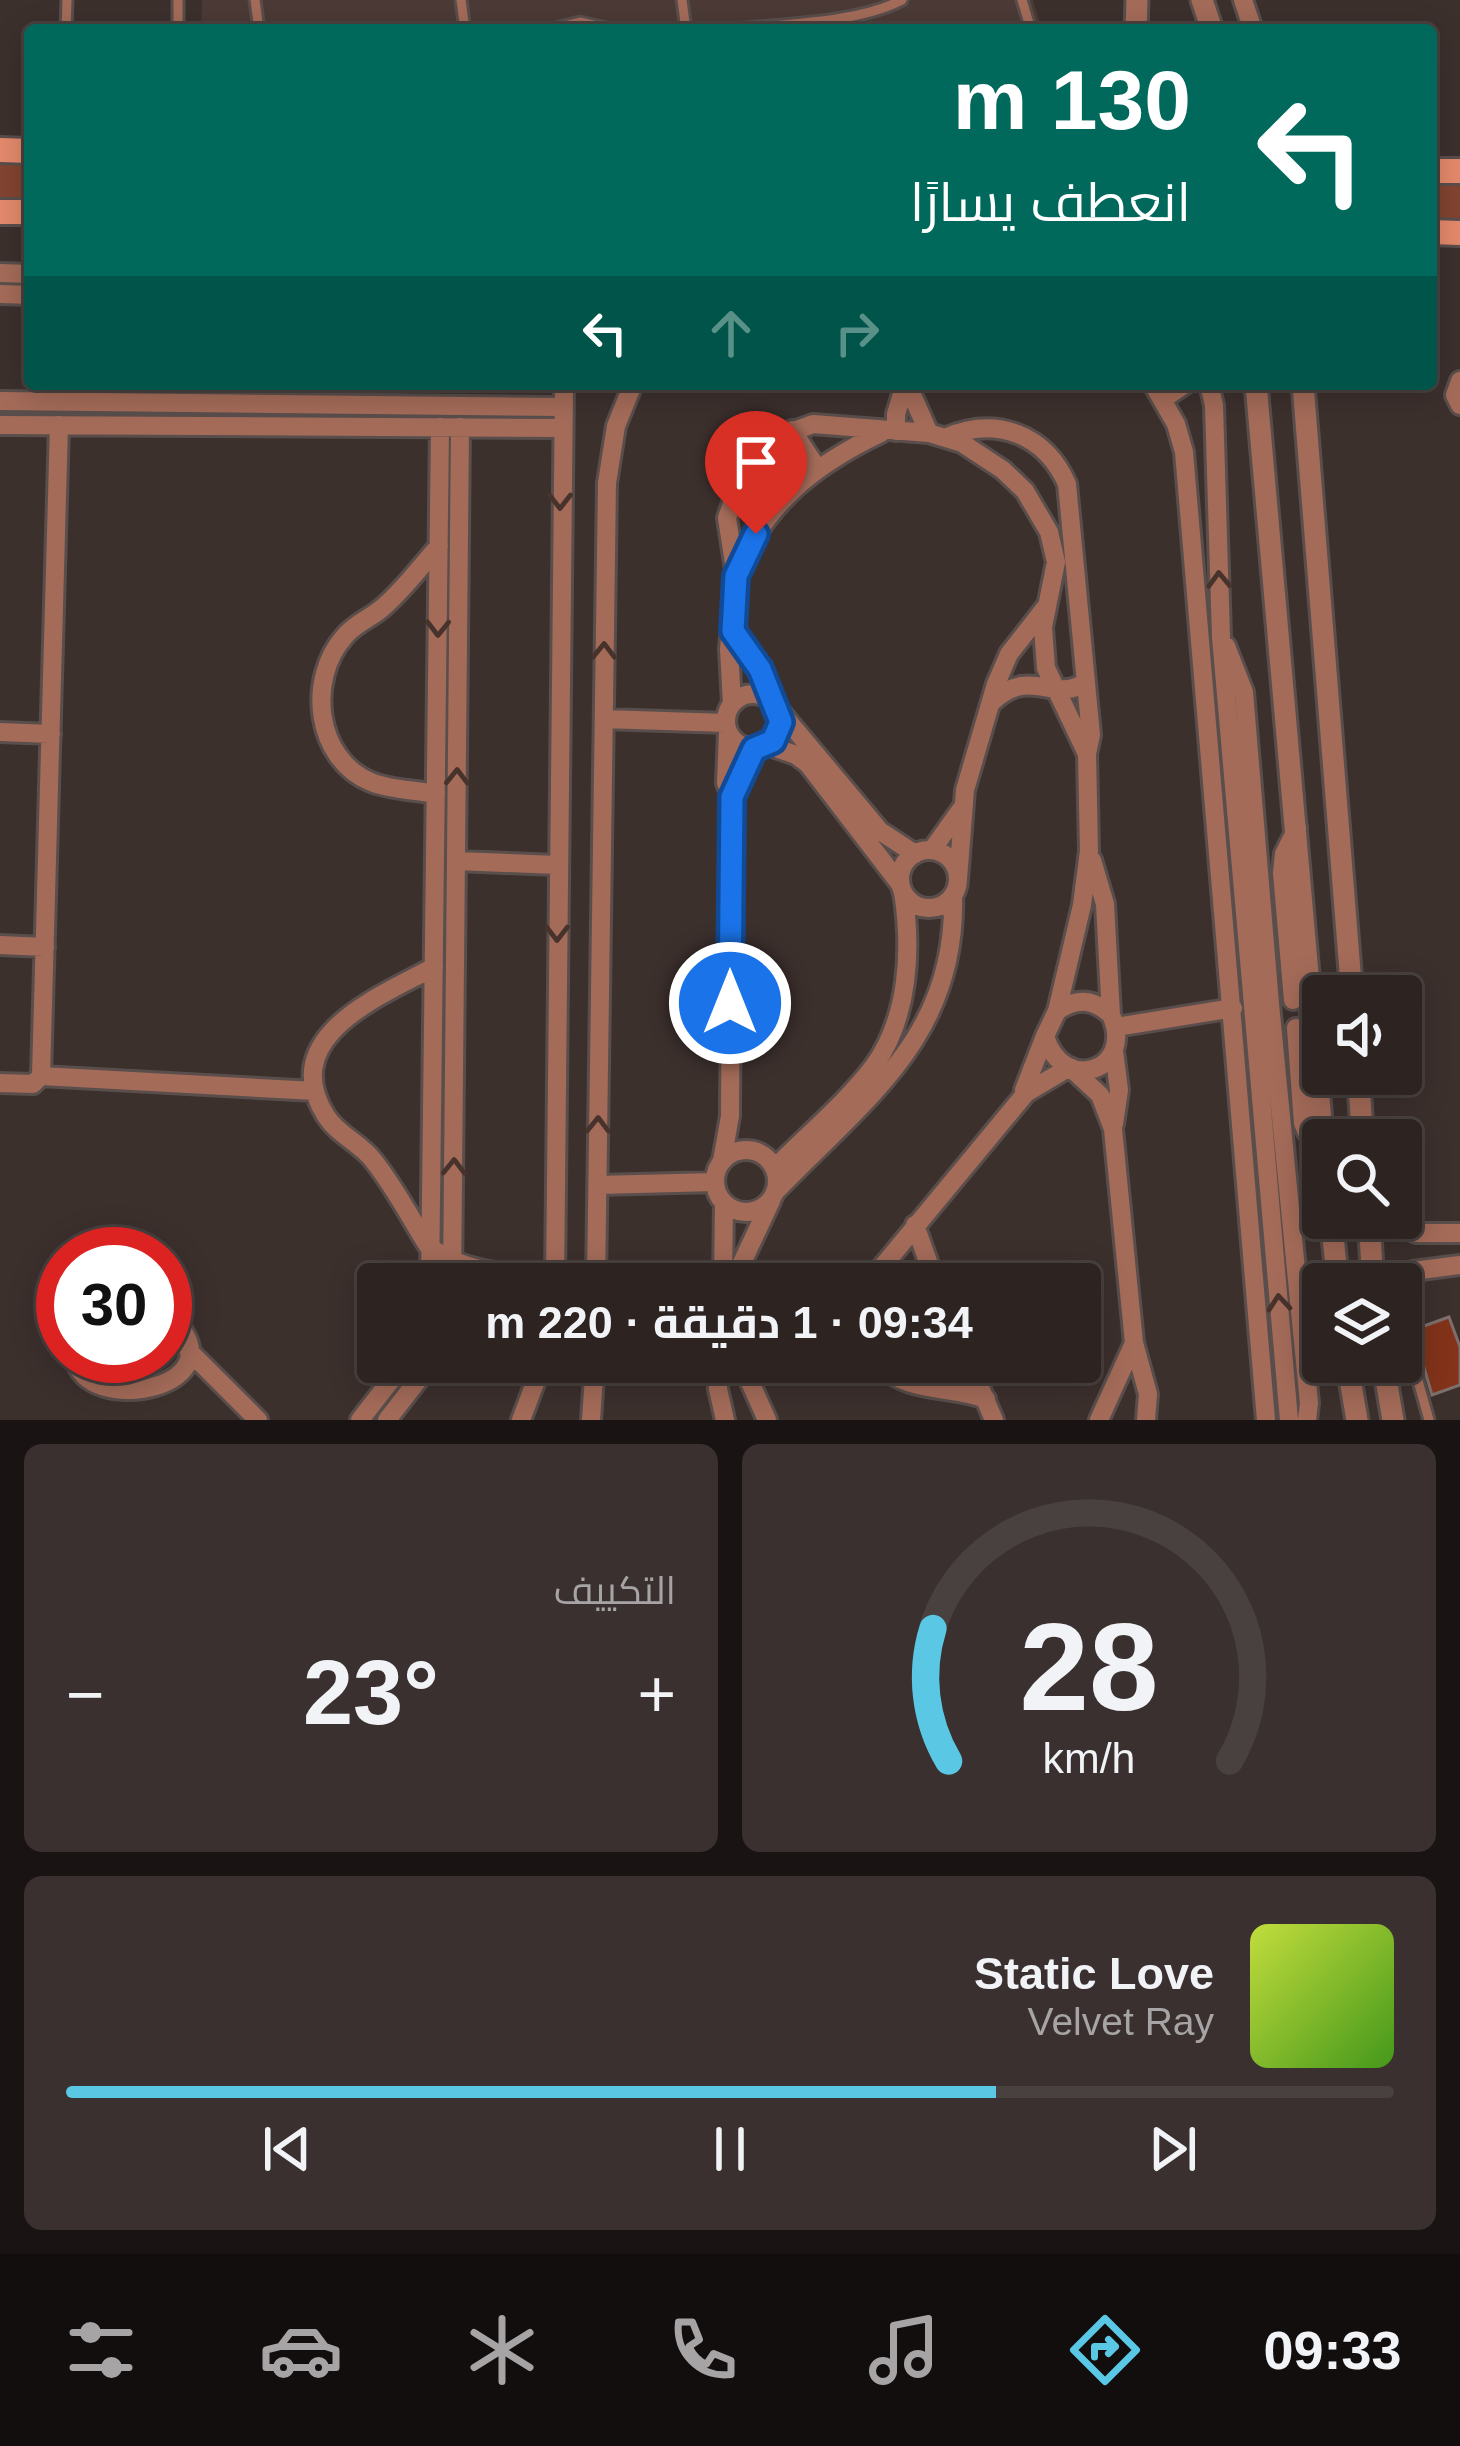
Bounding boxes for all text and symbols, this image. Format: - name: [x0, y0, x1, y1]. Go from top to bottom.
- text: 130 m: [953, 53, 1191, 147]
- icon: left: [1233, 72, 1389, 228]
- text: انعطف يسارًا: [910, 172, 1191, 232]
- icon: left: [572, 300, 638, 366]
- icon: ahead: [698, 300, 764, 366]
- icon: right: [824, 300, 890, 366]
- pin: [705, 411, 807, 534]
- icon: arrive: [723, 429, 789, 495]
- one-way arrow: [547, 493, 573, 511]
- one-way arrow: [1207, 570, 1233, 589]
- one-way arrow: [425, 620, 451, 638]
- one-way arrow: [591, 641, 617, 660]
- one-way arrow: [444, 767, 470, 786]
- one-way arrow: [544, 925, 570, 943]
- position arrow: [667, 940, 793, 1066]
- map controls: [1302, 975, 1422, 1383]
- button: sound: [1302, 975, 1422, 1095]
- one-way arrow: [585, 1115, 611, 1134]
- button: search: [1302, 1119, 1422, 1239]
- one-way arrow: [441, 1157, 467, 1175]
- speed limit sign: 30: [36, 1227, 192, 1383]
- button: layers: [1302, 1263, 1422, 1383]
- one-way arrow: [1267, 1294, 1292, 1313]
- text: 09:34 · 1 دقيقة · 220 m: [485, 1297, 973, 1348]
- text: التكييف: [554, 1569, 676, 1612]
- text: 28: [1020, 1597, 1158, 1736]
- text: 23°: [303, 1643, 439, 1743]
- text: −: [66, 1657, 105, 1731]
- text: +: [637, 1657, 676, 1731]
- text: km/h: [1043, 1734, 1135, 1782]
- text: Static Love: [974, 1948, 1214, 1999]
- text: Velvet Ray: [1028, 2000, 1214, 2043]
- icon: previous: [254, 2116, 320, 2182]
- icon: pause: [697, 2116, 763, 2182]
- icon: next: [1140, 2116, 1206, 2182]
- icon: filters: [59, 2308, 143, 2392]
- icon: car: [259, 2308, 343, 2392]
- icon: climate: [460, 2308, 544, 2392]
- icon: phone: [661, 2308, 745, 2392]
- icon: music: [862, 2308, 946, 2392]
- icon: directions: [1063, 2308, 1147, 2392]
- text: 09:33: [1263, 2320, 1402, 2380]

